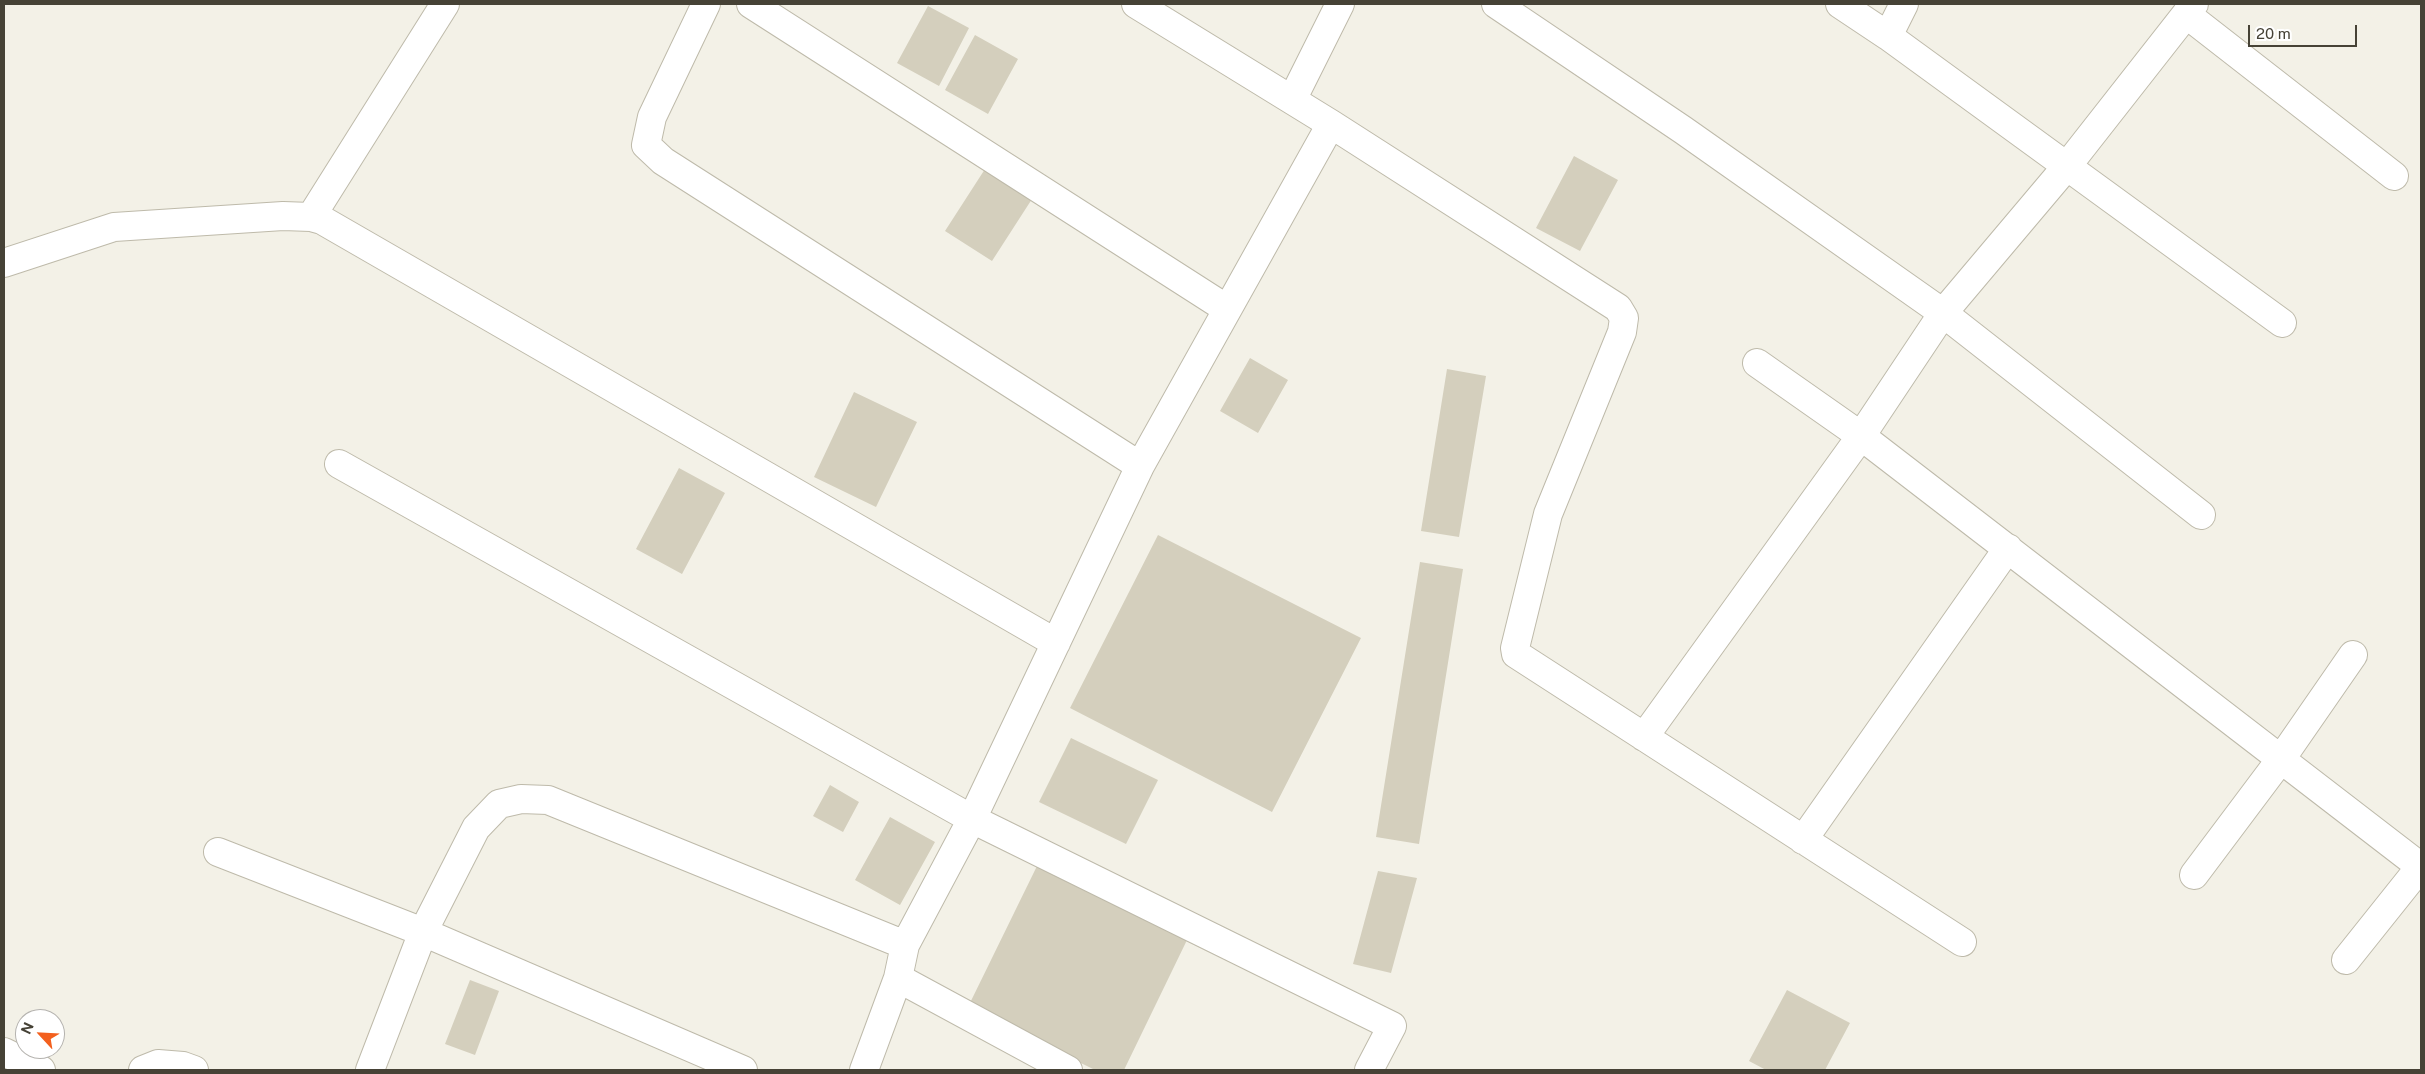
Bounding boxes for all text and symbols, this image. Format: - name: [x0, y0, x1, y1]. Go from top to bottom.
- scale bar: [2250, 15, 2359, 47]
- text: 20 m: [2256, 25, 2291, 42]
- north arrow: [15, 1009, 65, 1059]
- text: N: [18, 1020, 37, 1036]

